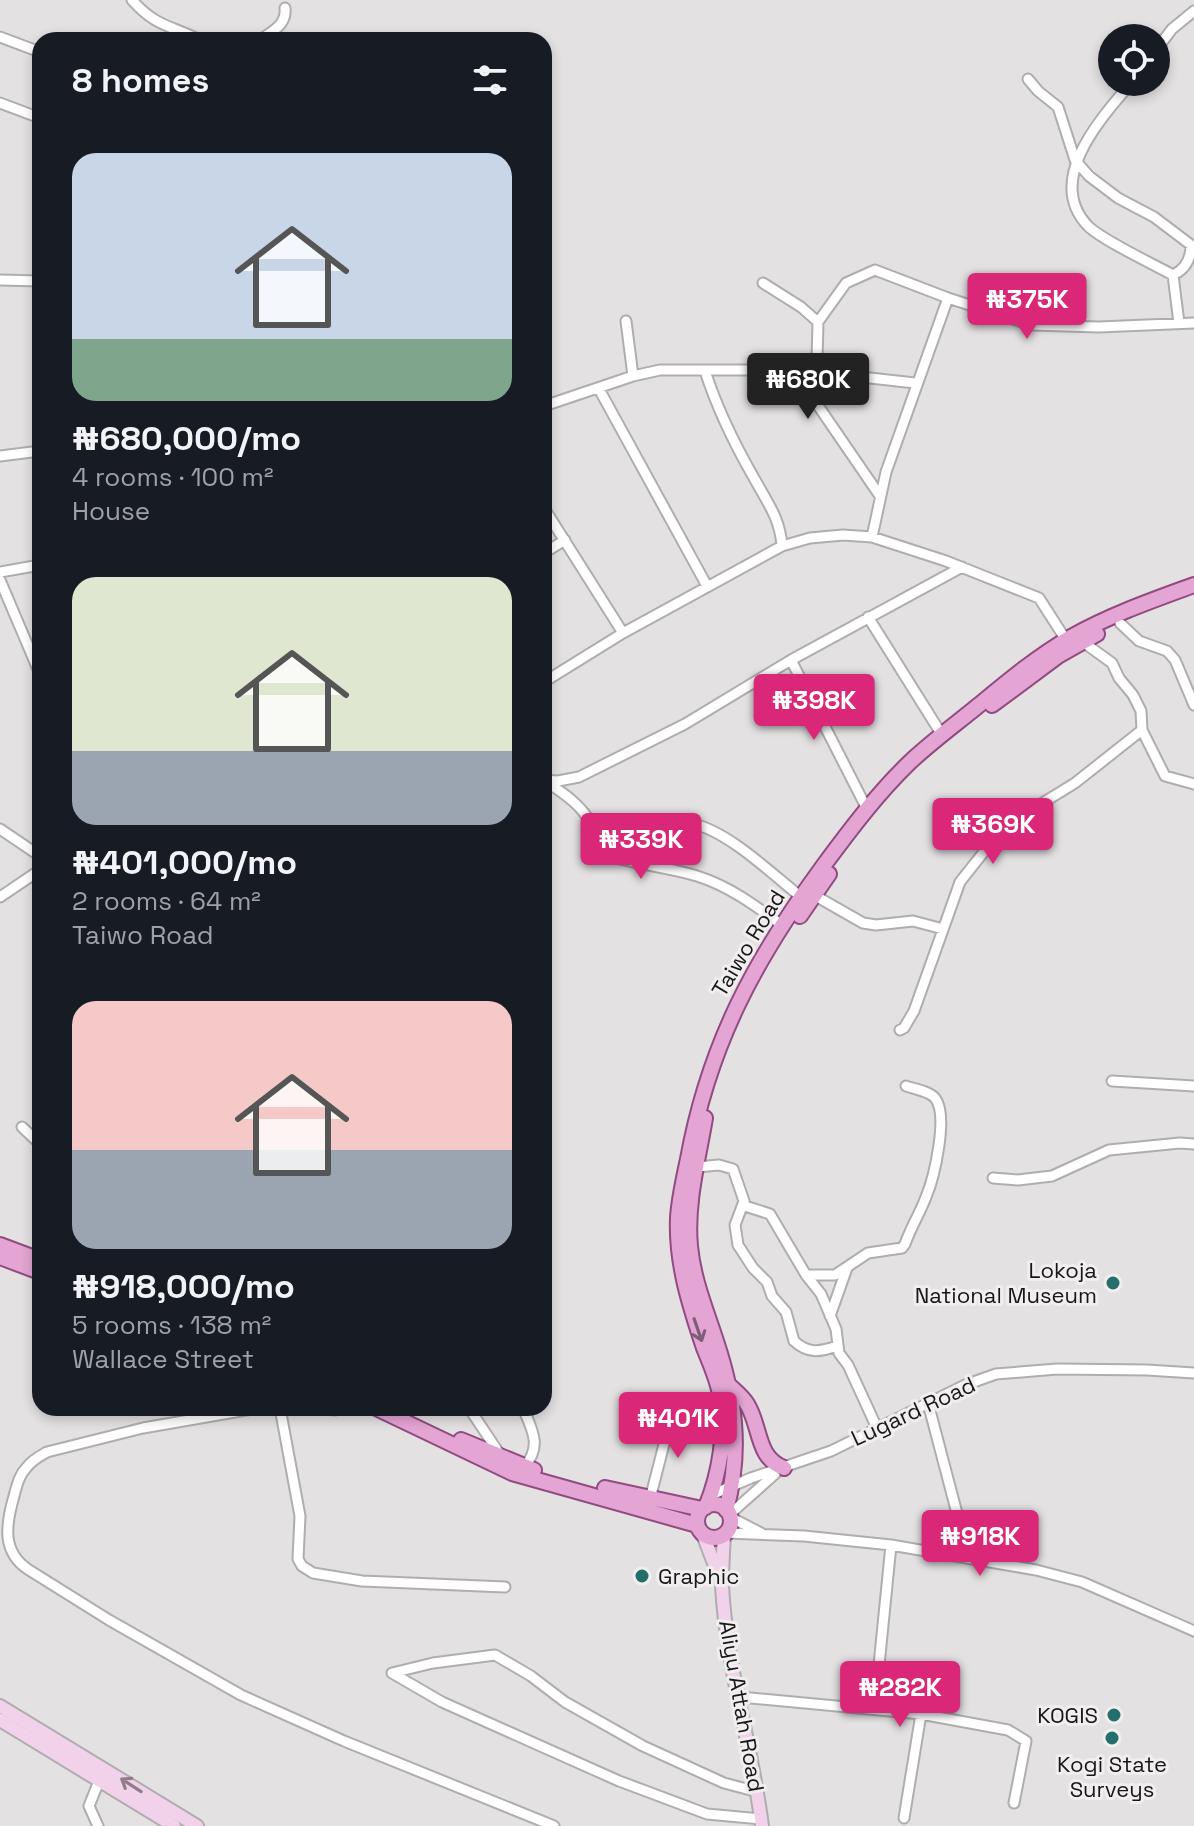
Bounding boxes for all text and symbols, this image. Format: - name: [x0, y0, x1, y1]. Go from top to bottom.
- map controls: [1098, 24, 1170, 96]
- button: locate: [1098, 24, 1170, 96]
- icon: filters: [468, 58, 512, 102]
- text: 8 homes: [72, 59, 209, 102]
- icon: home: [220, 205, 364, 349]
- pin: ₦375K: [971, 273, 1083, 341]
- text: ₦375K: [985, 282, 1069, 316]
- pin: ₦680K: [752, 353, 864, 421]
- text: ₦680K: [765, 362, 851, 396]
- text: ₦680,000/mo: [72, 417, 301, 460]
- text: 4 rooms · 100 m²: [72, 460, 273, 494]
- text: House: [72, 494, 150, 528]
- icon: home: [220, 629, 364, 773]
- pin: ₦398K: [758, 674, 870, 742]
- text: ₦398K: [772, 683, 856, 717]
- pin: ₦369K: [937, 798, 1049, 866]
- text: ₦369K: [950, 807, 1036, 841]
- pin: ₦339K: [585, 813, 697, 881]
- text: ₦339K: [599, 822, 683, 856]
- text: ₦401,000/mo: [72, 841, 297, 884]
- text: 2 rooms · 64 m²: [72, 884, 261, 918]
- street label: Taiwo Road: [705, 884, 791, 1002]
- text: Taiwo Road: [72, 918, 213, 952]
- icon: home: [220, 1053, 364, 1197]
- place label: Lokoja National Museum: [915, 1256, 1097, 1309]
- text: ₦918,000/mo: [72, 1265, 295, 1308]
- marker: Lokoja National Museum: [1104, 1274, 1122, 1292]
- text: 5 rooms · 138 m²: [72, 1308, 271, 1342]
- one-way arrow: [692, 1317, 707, 1342]
- text: Wallace Street: [72, 1342, 254, 1376]
- street label: Lugard Road: [846, 1370, 980, 1452]
- pin: ₦401K: [622, 1392, 734, 1460]
- text: ₦401K: [637, 1401, 719, 1435]
- pin: ₦918K: [924, 1510, 1036, 1578]
- text: ₦918K: [940, 1519, 1020, 1553]
- place label: Graphic: [658, 1562, 739, 1590]
- marker: Graphic: [633, 1567, 651, 1585]
- street label: Aliyu Attah Road: [713, 1618, 771, 1794]
- pin: ₦282K: [844, 1661, 956, 1729]
- text: ₦282K: [858, 1670, 942, 1704]
- place label: KOGIS: [1037, 1701, 1098, 1729]
- marker: KOGIS: [1105, 1706, 1123, 1724]
- marker: Kogi State Surveys: [1103, 1729, 1121, 1747]
- place label: Kogi State Surveys: [1057, 1750, 1167, 1803]
- one-way arrow: [120, 1776, 143, 1792]

